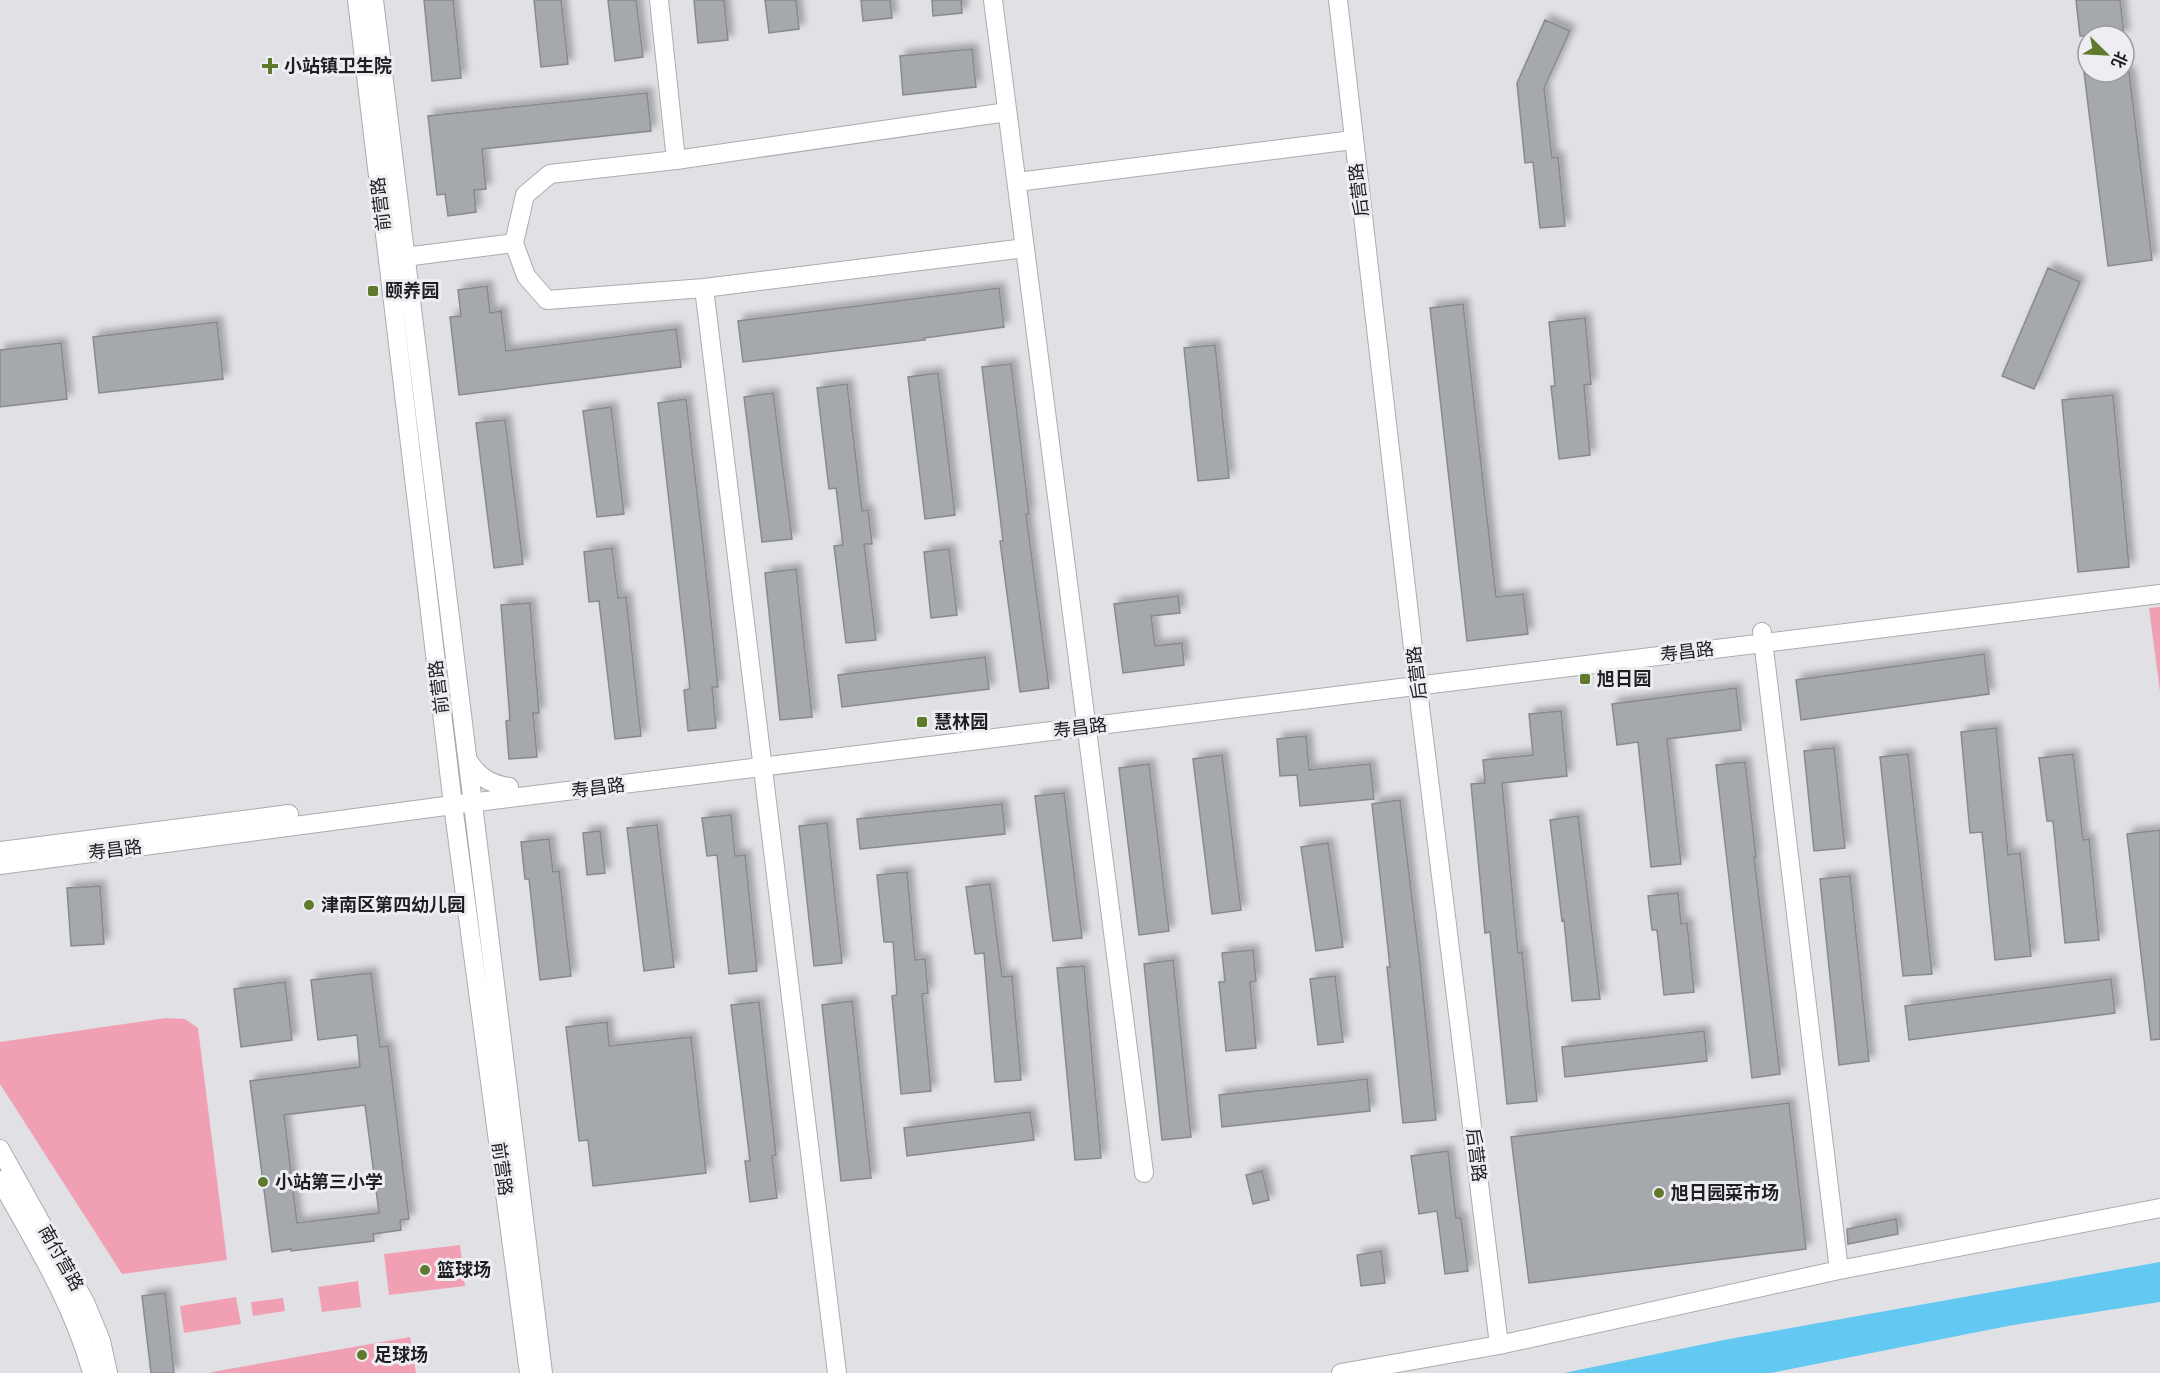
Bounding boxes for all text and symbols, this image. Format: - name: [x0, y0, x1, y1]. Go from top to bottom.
- north arrow: [2076, 24, 2136, 84]
- text: 北: [2108, 49, 2130, 71]
- place label: 小站镇卫生院: [284, 56, 392, 76]
- marker: 小站镇卫生院: [261, 57, 279, 75]
- street label: 后营路: [1346, 162, 1372, 218]
- street label: 前营路: [368, 176, 394, 232]
- place label: 颐养园: [385, 281, 439, 301]
- marker: 颐养园: [366, 284, 380, 298]
- street label: 寿昌路: [1659, 639, 1715, 665]
- street label: 后营路: [1404, 645, 1430, 701]
- street label: 前营路: [426, 659, 452, 715]
- place label: 旭日园: [1597, 670, 1651, 689]
- marker: 旭日园: [1578, 672, 1592, 686]
- place label: 慧林园: [934, 713, 988, 732]
- marker: 慧林园: [915, 715, 929, 729]
- street label: 寿昌路: [1052, 715, 1108, 741]
- street label: 寿昌路: [570, 775, 626, 801]
- street label: 寿昌路: [87, 837, 143, 863]
- place label: 津南区第四幼儿园: [321, 895, 465, 915]
- marker: 津南区第四幼儿园: [302, 898, 316, 912]
- street label: 后营路: [1463, 1127, 1489, 1183]
- street label: 前营路: [488, 1141, 516, 1197]
- place label: 小站第三小学: [275, 1172, 383, 1192]
- marker: 小站第三小学: [256, 1175, 270, 1189]
- place label: 旭日园菜市场: [1671, 1183, 1779, 1203]
- marker: 旭日园菜市场: [1652, 1186, 1666, 1200]
- street label: 南付营路: [35, 1222, 87, 1294]
- place label: 篮球场: [437, 1260, 491, 1280]
- marker: 篮球场: [418, 1263, 432, 1277]
- place label: 足球场: [374, 1346, 428, 1365]
- marker: 足球场: [355, 1348, 369, 1362]

